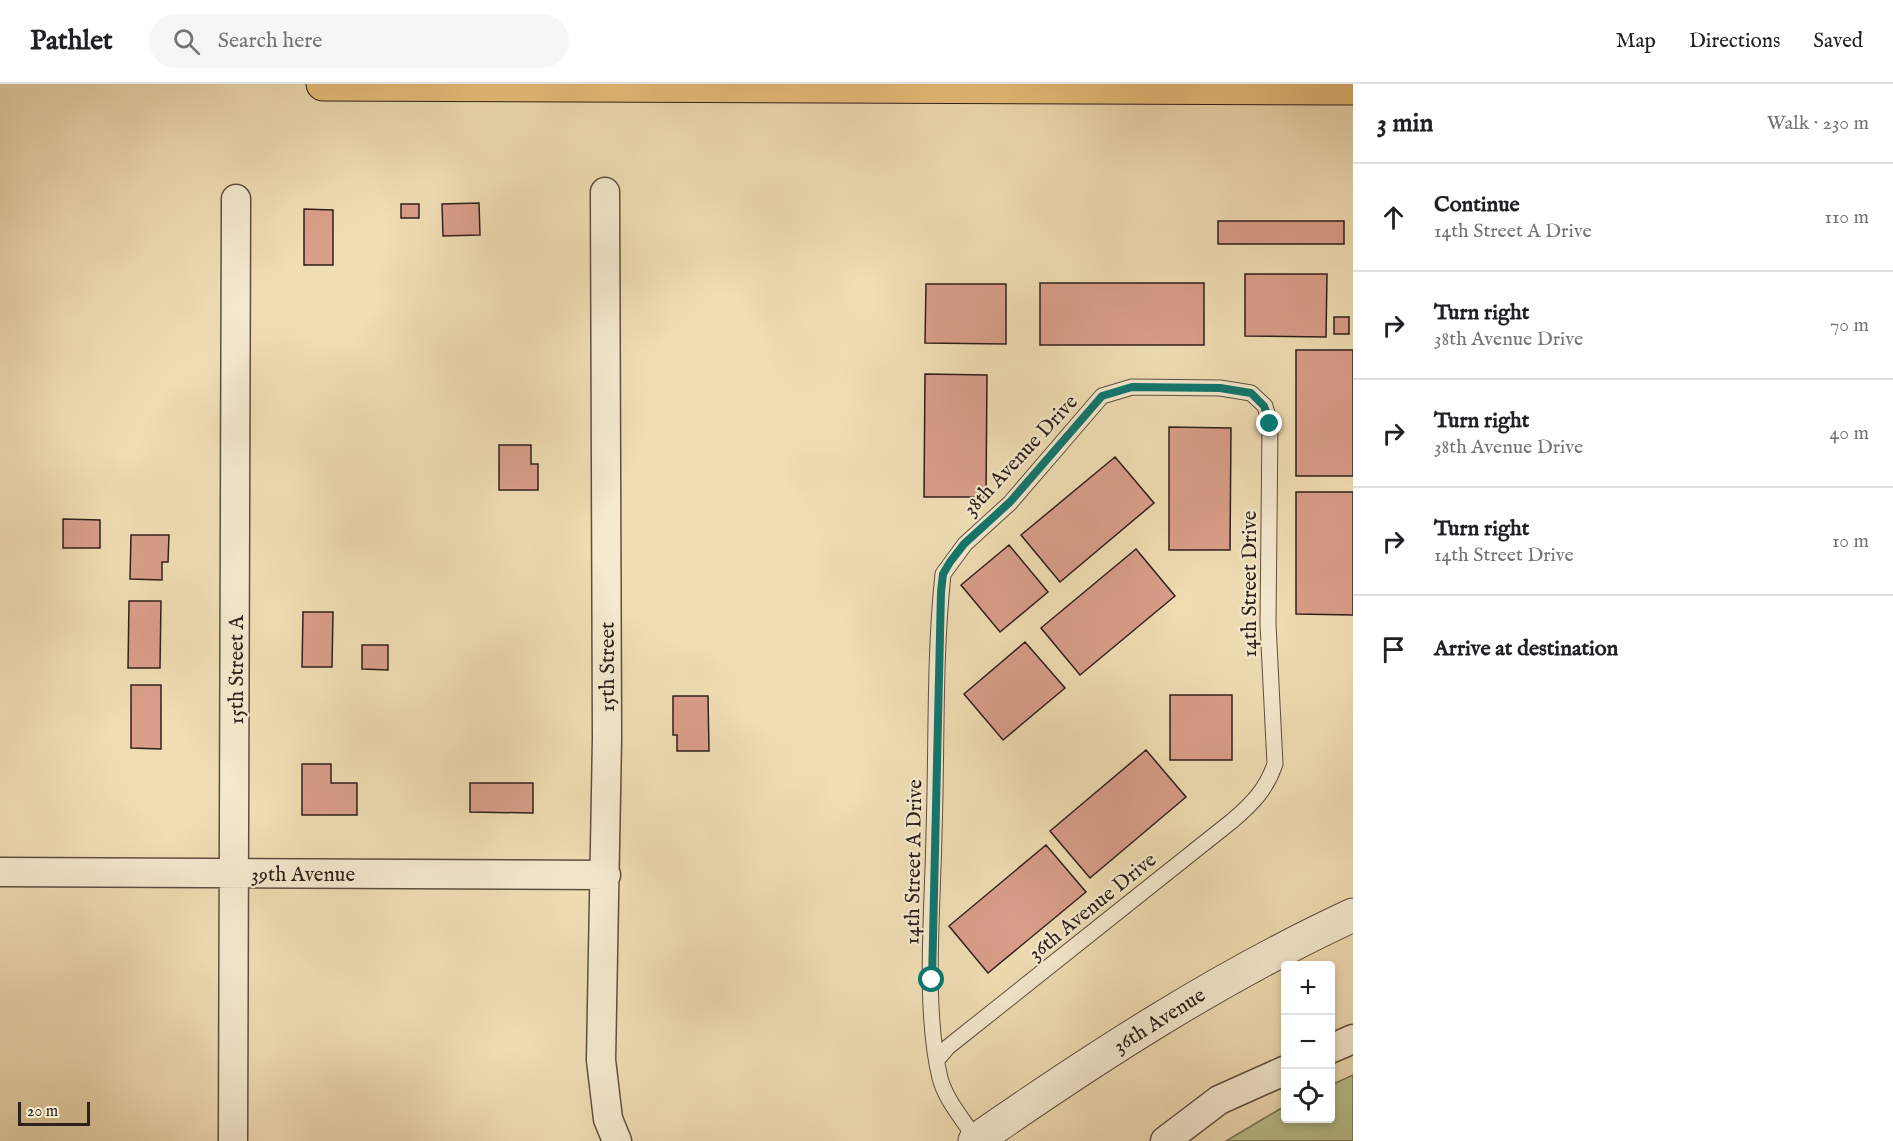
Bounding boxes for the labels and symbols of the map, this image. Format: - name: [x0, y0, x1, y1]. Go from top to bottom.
- street label: 38th Avenue Drive: [958, 389, 1085, 523]
- route end: [1256, 410, 1282, 436]
- street label: 14th Street Drive: [1237, 510, 1264, 657]
- street label: 15th Street A: [224, 615, 251, 725]
- street label: 15th Street: [595, 622, 622, 712]
- street label: 14th Street A Drive: [900, 779, 929, 945]
- street label: 36th Avenue Drive: [1023, 847, 1163, 967]
- street label: 39th Avenue: [251, 862, 355, 889]
- route start: [918, 966, 944, 992]
- street label: 36th Avenue: [1109, 982, 1211, 1060]
- scale bar: [18, 1099, 90, 1126]

